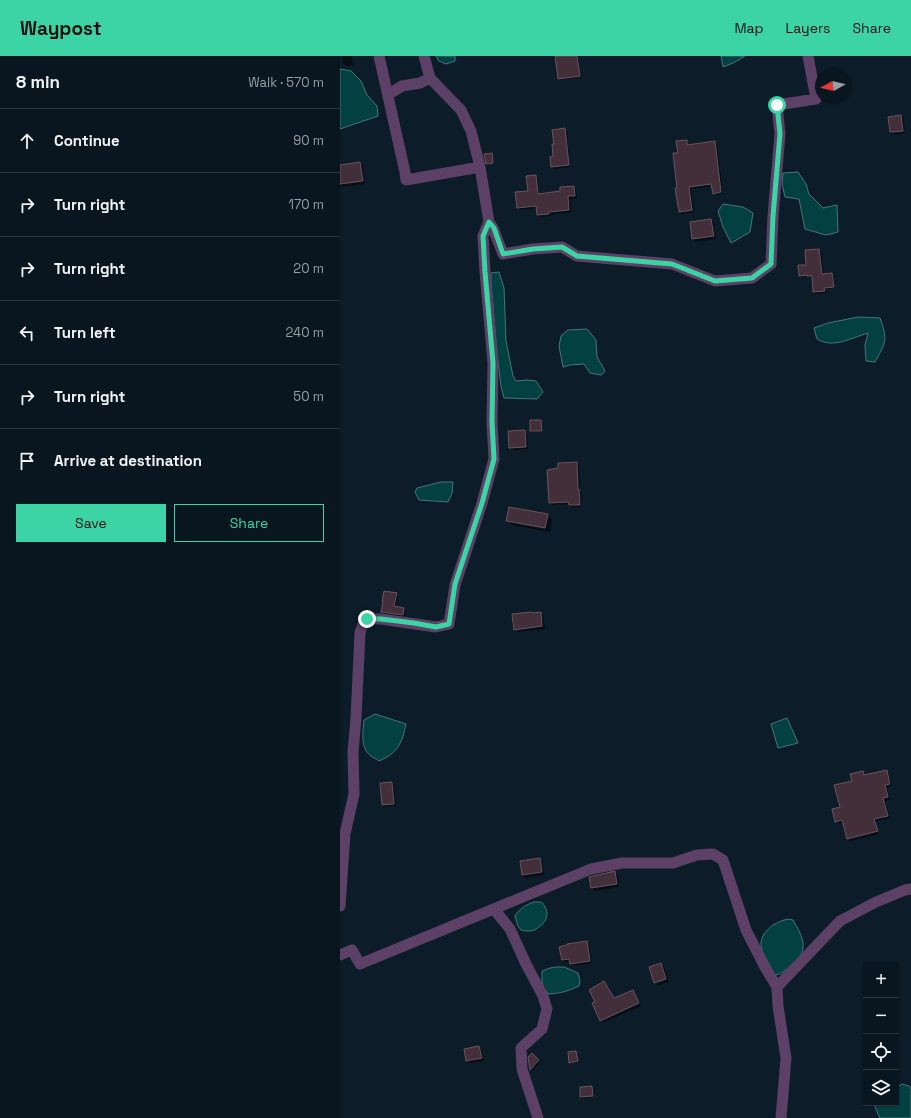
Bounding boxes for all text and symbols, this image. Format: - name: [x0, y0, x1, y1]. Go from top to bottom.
- text: Waypost: [20, 16, 102, 41]
- text: Map: [734, 19, 764, 37]
- text: Layers: [786, 19, 830, 37]
- text: Share: [852, 19, 891, 37]
- north arrow: [815, 68, 851, 104]
- text: 8 min: [16, 71, 60, 93]
- text: Walk · 570 m: [248, 74, 324, 91]
- route start: [768, 96, 786, 114]
- icon: ahead: [16, 130, 38, 152]
- text: Continue: [54, 131, 120, 150]
- text: 90 m: [293, 132, 324, 149]
- icon: right: [16, 194, 38, 216]
- text: Turn right: [54, 195, 125, 214]
- text: 170 m: [288, 196, 324, 213]
- icon: right: [16, 258, 38, 280]
- text: Turn right: [54, 259, 125, 278]
- text: 20 m: [293, 260, 324, 277]
- icon: left: [16, 322, 38, 344]
- text: Turn left: [54, 323, 116, 342]
- text: 240 m: [286, 324, 324, 341]
- icon: right: [16, 386, 38, 408]
- text: Turn right: [54, 387, 125, 406]
- text: 50 m: [293, 388, 324, 405]
- icon: arrive: [16, 450, 38, 472]
- text: Arrive at destination: [54, 451, 202, 470]
- button: Save: [16, 504, 166, 542]
- button: Share: [174, 504, 324, 542]
- route end: [358, 610, 376, 628]
- map controls: [863, 962, 899, 1106]
- button: +: [863, 962, 899, 998]
- button: −: [863, 998, 899, 1034]
- button: locate: [863, 1034, 899, 1070]
- button: layers: [863, 1070, 899, 1106]

